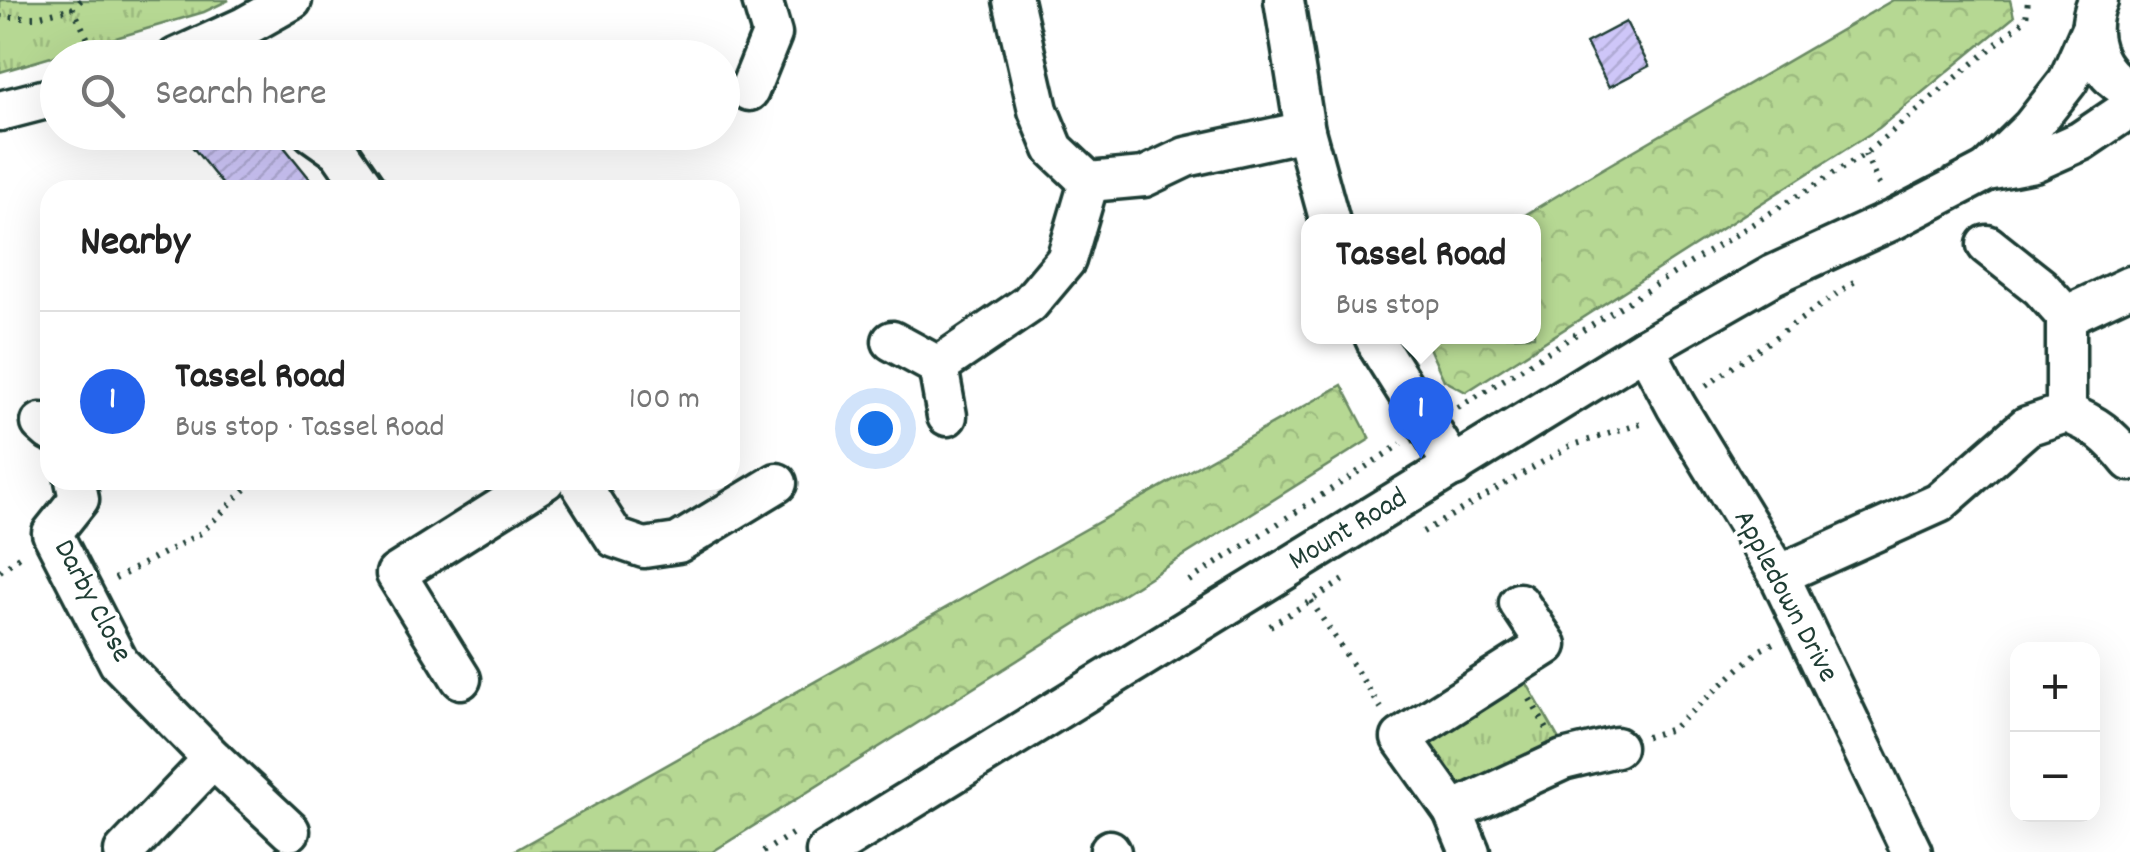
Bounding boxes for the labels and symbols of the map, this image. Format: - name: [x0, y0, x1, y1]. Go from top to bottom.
- pin: 1: [1388, 376, 1454, 459]
- your location: [850, 403, 901, 454]
- street label: Mount Road: [1281, 479, 1417, 583]
- street label: Appledown Drive: [1720, 503, 1848, 691]
- street label: Darby Close: [41, 533, 141, 671]

